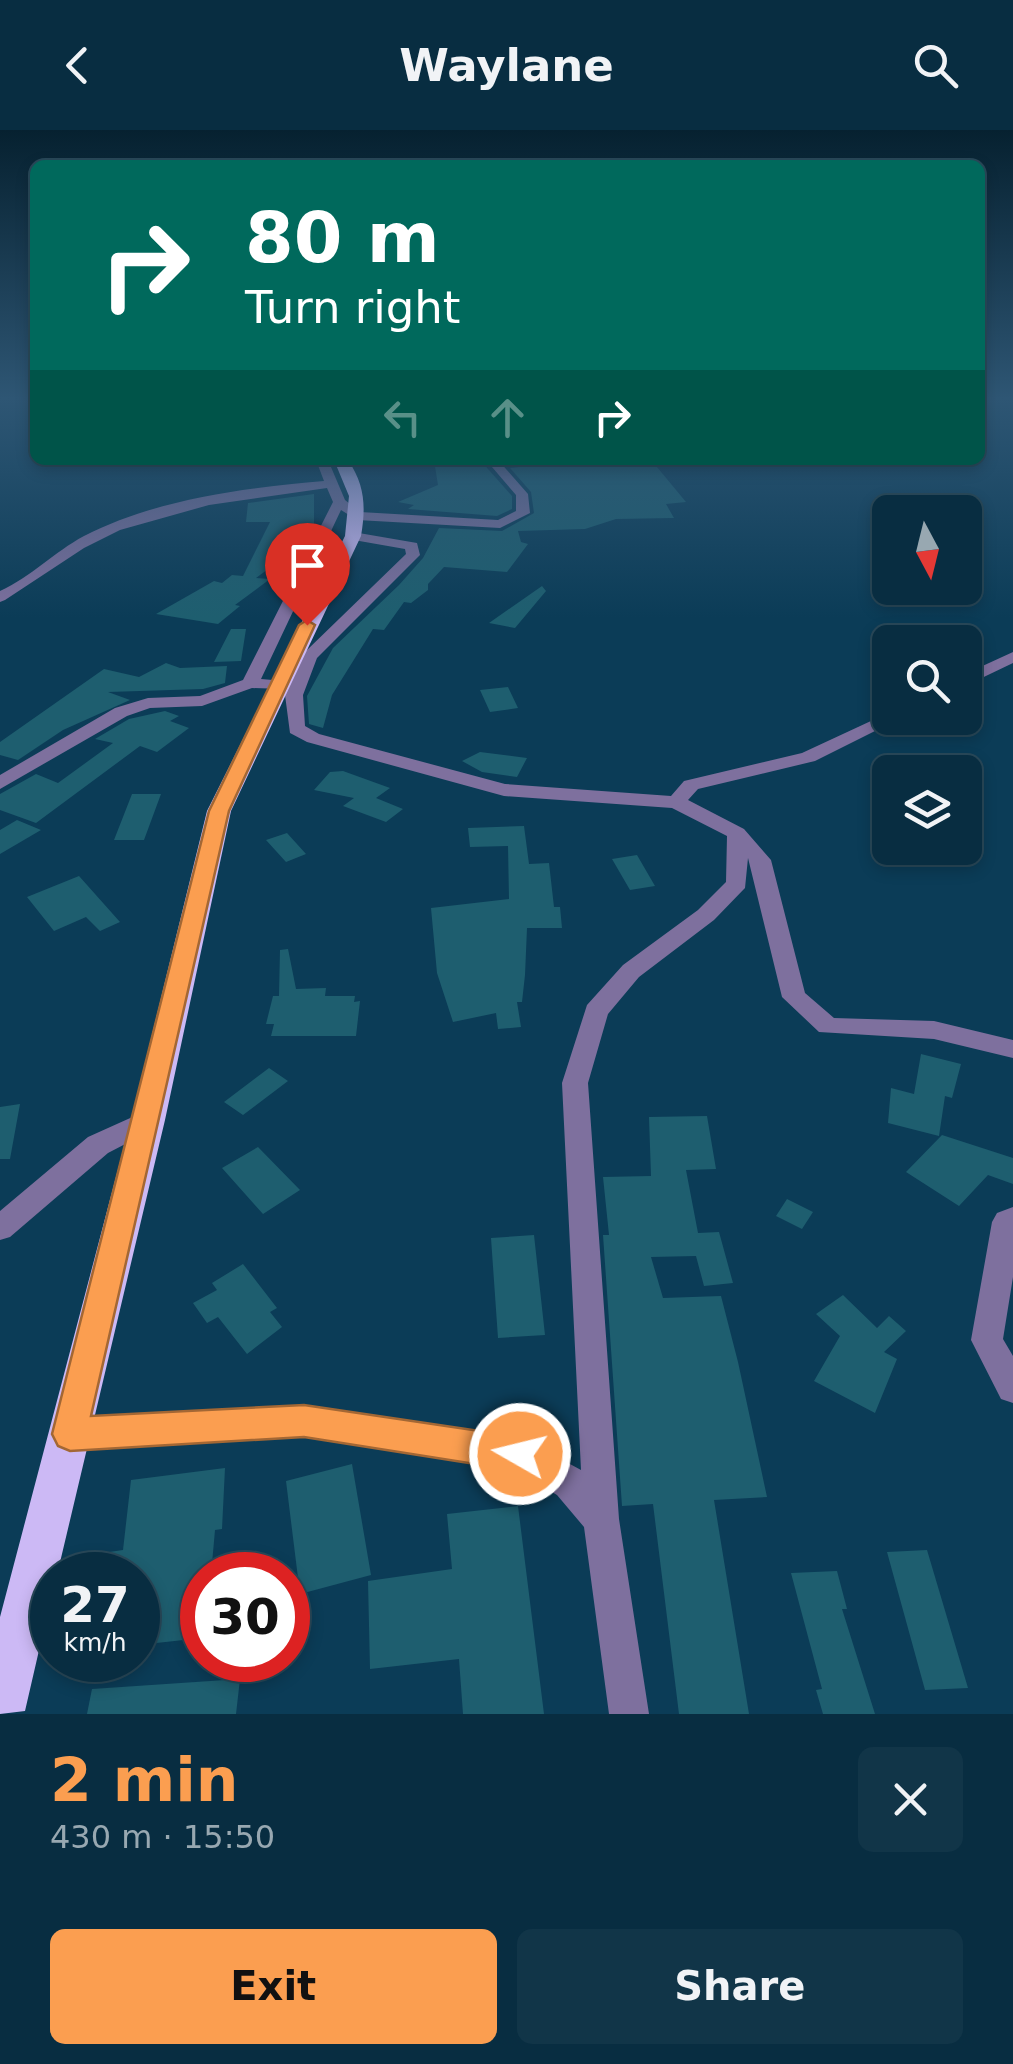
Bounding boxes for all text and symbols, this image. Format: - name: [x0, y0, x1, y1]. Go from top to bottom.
- icon: back: [50, 38, 105, 93]
- icon: search: [908, 38, 963, 93]
- text: Waylane: [399, 39, 614, 92]
- text: 80 m: [245, 197, 440, 279]
- icon: right: [80, 200, 210, 330]
- text: Turn right: [245, 281, 460, 334]
- icon: left: [375, 390, 430, 445]
- icon: ahead: [480, 390, 535, 445]
- icon: right: [585, 390, 640, 445]
- north arrow: [872, 495, 982, 605]
- map controls: [872, 495, 982, 865]
- pin: [265, 523, 350, 626]
- icon: arrive: [280, 538, 335, 593]
- button: search: [872, 625, 982, 735]
- button: layers: [872, 755, 982, 865]
- position arrow: [468, 1402, 572, 1506]
- speed limit sign: 30: [180, 1552, 310, 1682]
- text: 27: [60, 1576, 130, 1634]
- text: km/h: [63, 1628, 127, 1657]
- text: 2 min: [50, 1745, 238, 1815]
- button: close: [858, 1747, 963, 1852]
- text: 430 m · 15:50: [50, 1818, 275, 1856]
- button: Exit: [50, 1929, 497, 2044]
- button: Share: [517, 1929, 963, 2044]

